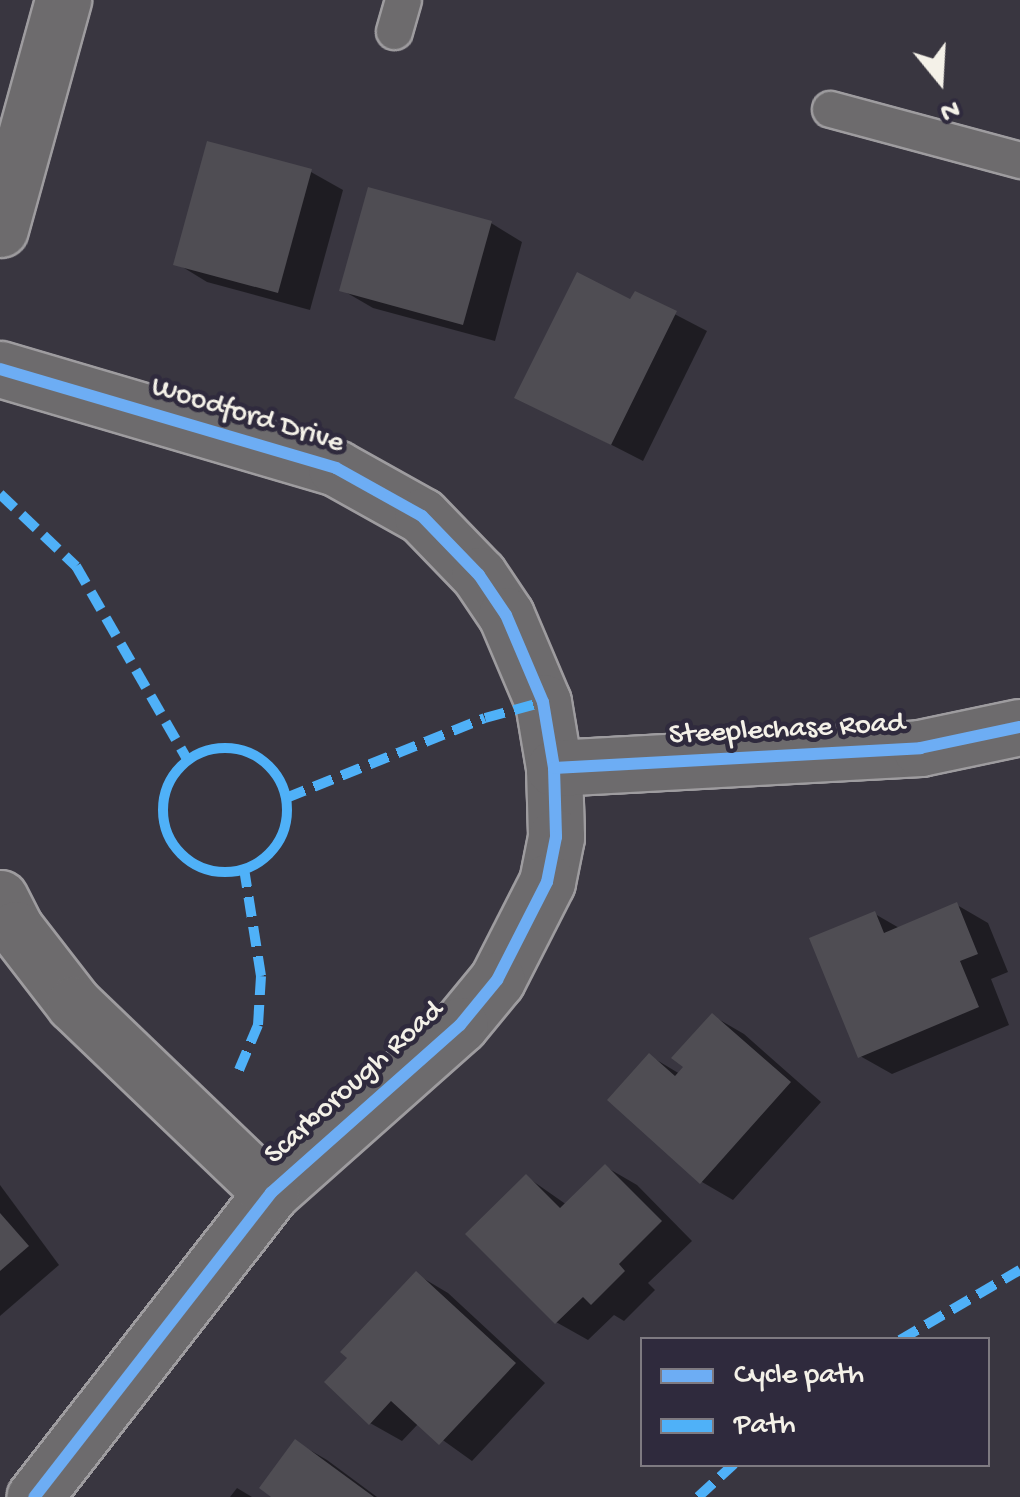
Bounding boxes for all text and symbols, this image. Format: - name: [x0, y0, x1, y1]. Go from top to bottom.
- north arrow: [890, 30, 990, 130]
- text: N: [936, 90, 963, 128]
- street label: Woodford Drive: [146, 371, 348, 463]
- street label: Steeplechase Road: [668, 707, 906, 755]
- street label: Scarborough Road: [258, 994, 452, 1174]
- legend: [640, 1337, 990, 1467]
- text: Cycle path: [734, 1359, 864, 1394]
- text: Path: [734, 1409, 796, 1444]

